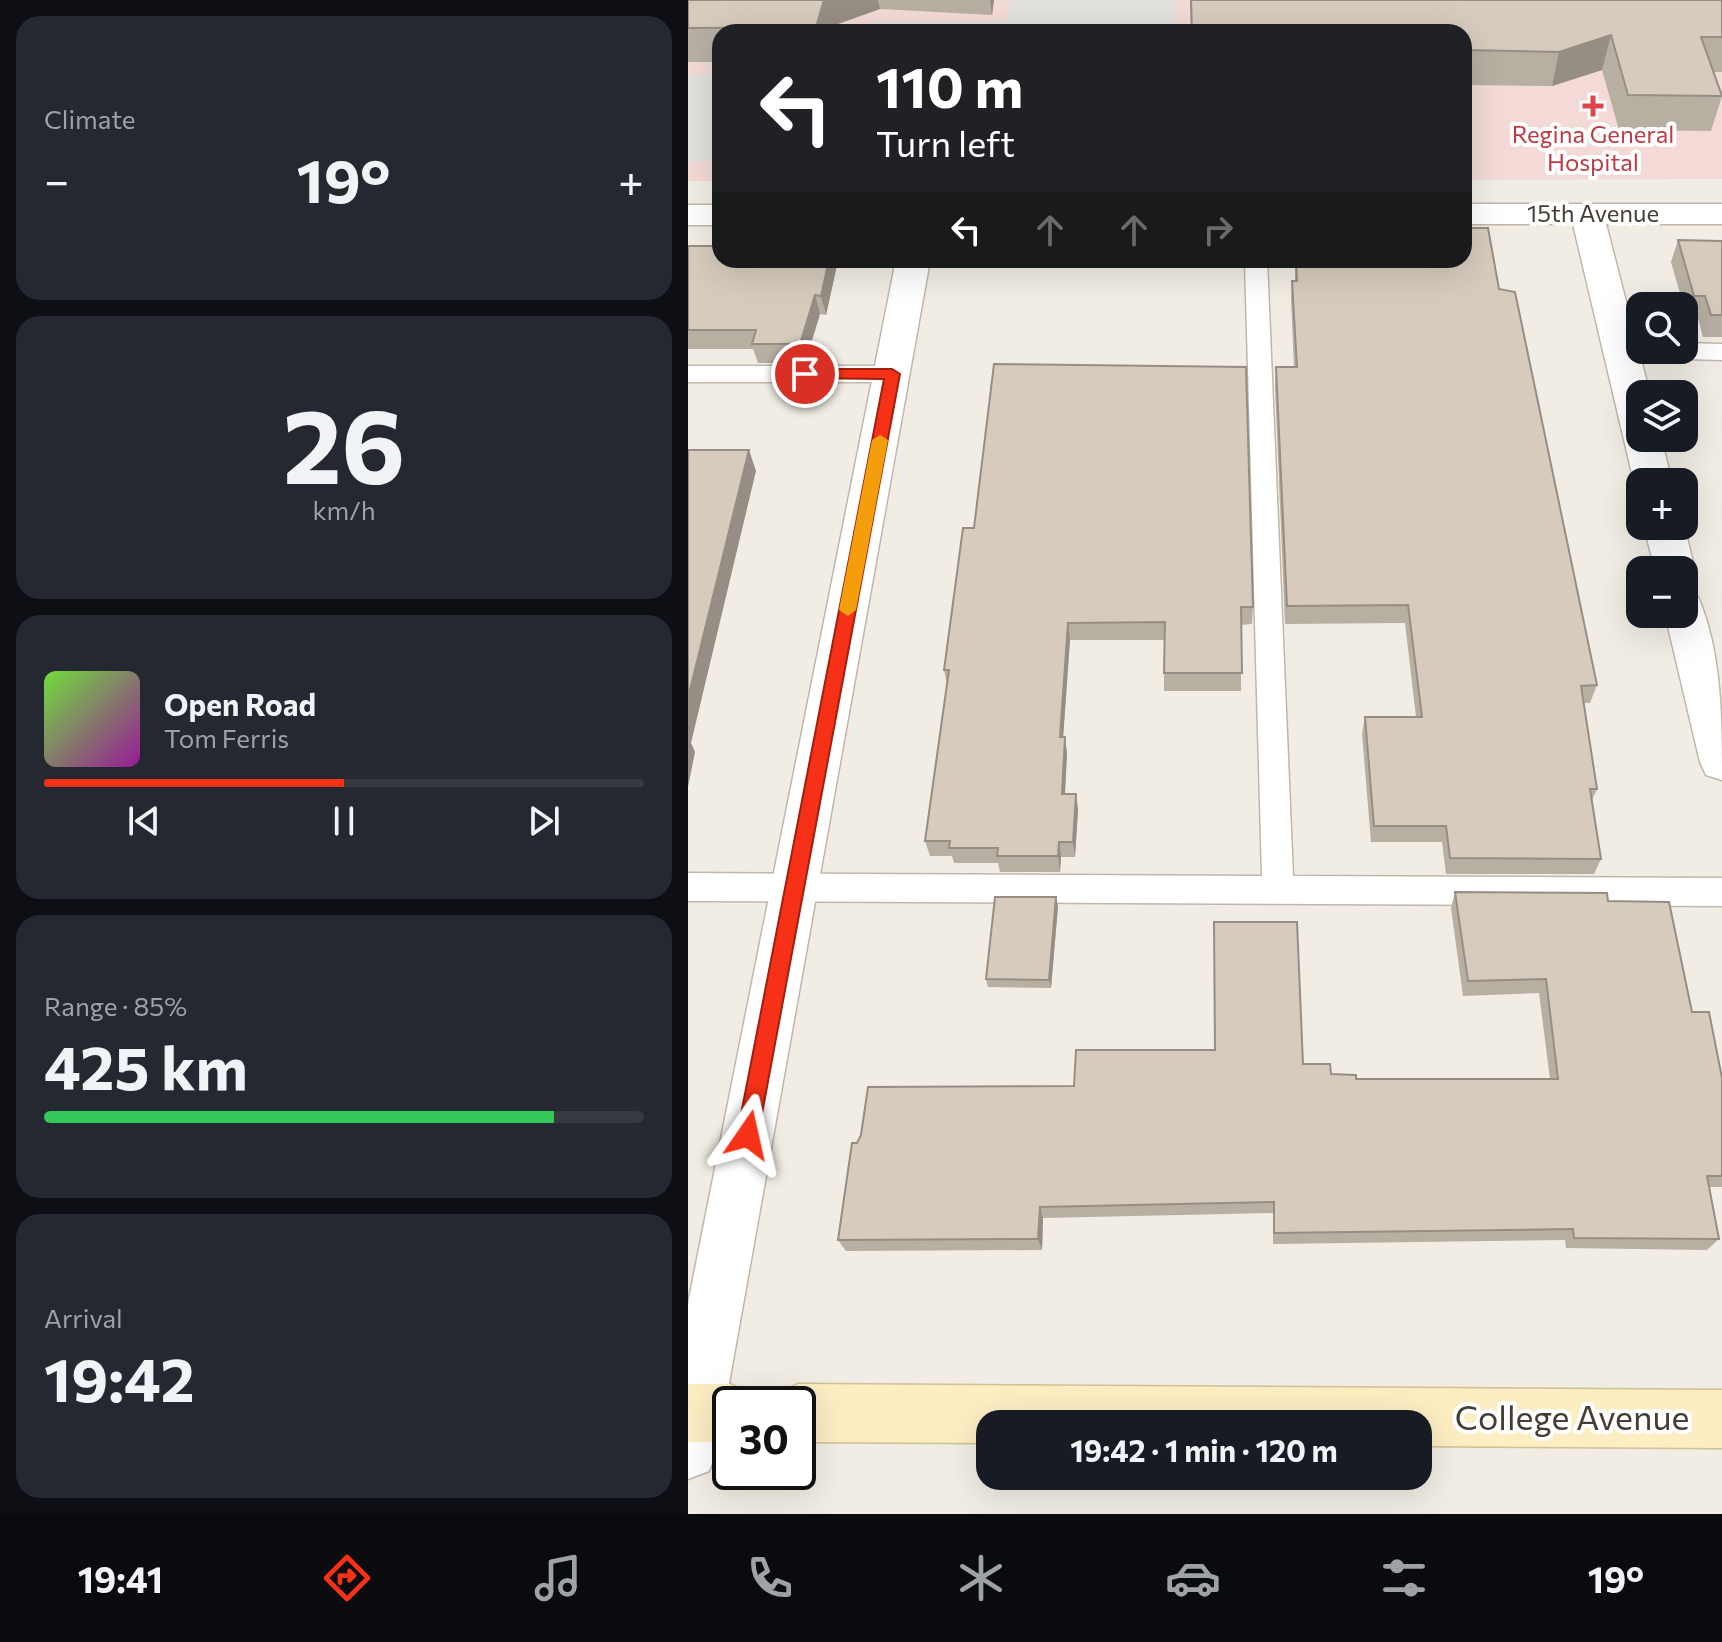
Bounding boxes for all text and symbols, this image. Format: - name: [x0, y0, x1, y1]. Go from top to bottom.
- text: 110 m: [876, 51, 1023, 120]
- icon: left: [744, 56, 848, 160]
- marker: Regina General Hospital: [1582, 95, 1604, 117]
- text: Climate: [44, 103, 136, 134]
- place label: Regina General Hospital: [1512, 119, 1674, 176]
- text: Turn left: [876, 120, 1015, 164]
- text: 19°: [296, 142, 391, 215]
- text: −: [44, 152, 69, 206]
- text: +: [618, 152, 644, 206]
- street label: 15th Avenue: [1527, 198, 1659, 227]
- icon: left: [944, 208, 988, 252]
- icon: ahead: [1028, 208, 1072, 252]
- icon: ahead: [1112, 208, 1156, 252]
- icon: right: [1196, 208, 1240, 252]
- map controls: [1626, 292, 1698, 628]
- button: search: [1626, 292, 1698, 364]
- pin: [771, 340, 839, 408]
- icon: arrive: [783, 352, 827, 396]
- text: 26: [283, 378, 405, 505]
- button: layers: [1626, 380, 1698, 452]
- button: +: [1626, 468, 1698, 540]
- text: km/h: [312, 494, 376, 525]
- button: −: [1626, 556, 1698, 628]
- text: Open Road: [164, 685, 316, 722]
- text: Tom Ferris: [164, 722, 289, 753]
- icon: previous: [122, 799, 166, 843]
- icon: pause: [322, 799, 366, 843]
- icon: next: [522, 799, 566, 843]
- text: Range · 85%: [44, 990, 187, 1021]
- text: 425 km: [44, 1029, 248, 1102]
- position arrow: [706, 1093, 790, 1177]
- text: Arrival: [44, 1302, 123, 1333]
- text: 19:42: [44, 1341, 195, 1414]
- speed limit sign: 30: [712, 1386, 816, 1490]
- street label: College Avenue: [1455, 1395, 1689, 1437]
- text: 19:42 · 1 min · 120 m: [1070, 1431, 1338, 1468]
- icon: directions: [319, 1550, 375, 1606]
- icon: music: [530, 1550, 586, 1606]
- icon: phone: [742, 1550, 798, 1606]
- icon: climate: [953, 1550, 1009, 1606]
- icon: car: [1165, 1550, 1221, 1606]
- icon: filters: [1376, 1550, 1432, 1606]
- text: 19:41: [78, 1556, 163, 1600]
- text: 19°: [1588, 1556, 1644, 1600]

